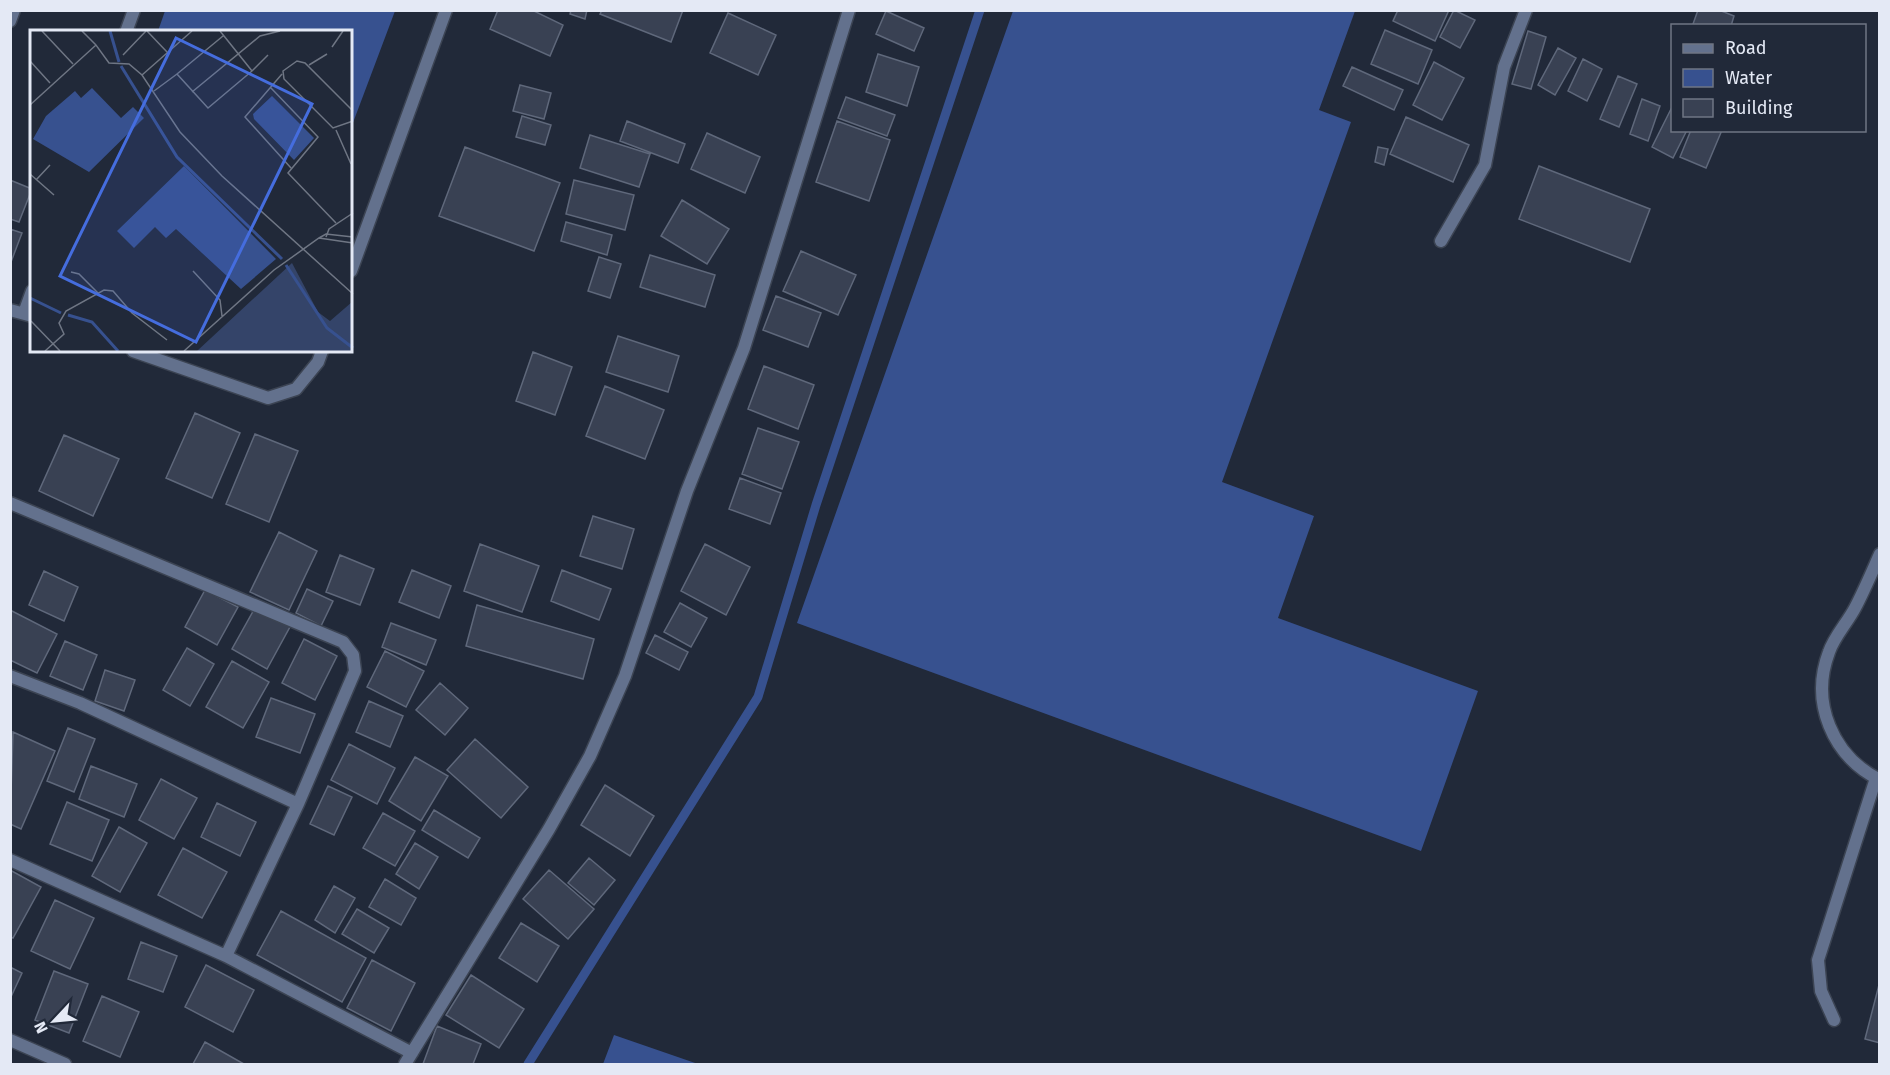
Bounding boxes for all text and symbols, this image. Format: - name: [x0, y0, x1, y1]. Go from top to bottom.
- legend: [1671, 24, 1866, 132]
- inset map: [30, 30, 352, 352]
- text: Road: [1725, 37, 1767, 59]
- text: Water: [1725, 67, 1772, 89]
- text: Building: [1725, 97, 1793, 119]
- north arrow: [24, 991, 84, 1051]
- text: N: [30, 1018, 52, 1036]

